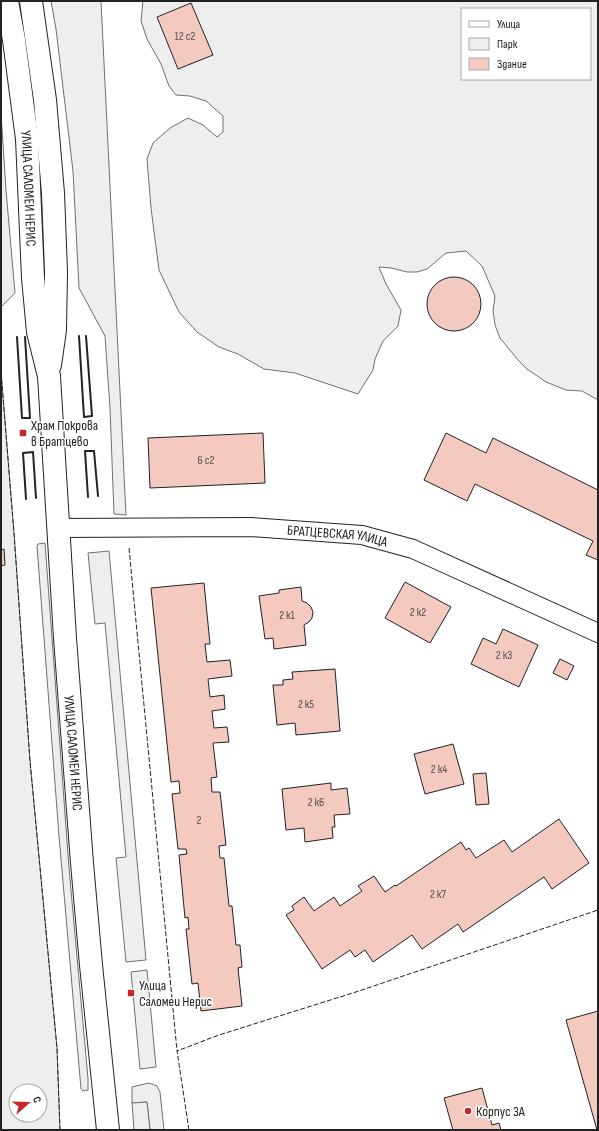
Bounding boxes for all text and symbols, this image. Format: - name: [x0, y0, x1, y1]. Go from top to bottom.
- legend: [461, 8, 591, 80]
- text: Улица: [497, 17, 521, 32]
- house number: 12 с2: [175, 29, 196, 44]
- text: Парк: [497, 37, 518, 52]
- text: Здание: [497, 57, 527, 72]
- street label: УЛИЦА САЛОМЕИ НЕРИС: [17, 130, 40, 247]
- place label: Храм Покрова в Братцево: [30, 417, 98, 450]
- marker: Храм Покрова в Братцево: [18, 428, 28, 438]
- house number: 6 с2: [198, 453, 215, 468]
- street label: БРАТЦЕВСКАЯ УЛИЦА: [287, 521, 391, 550]
- house number: 2 к2: [410, 605, 426, 620]
- house number: 2 к1: [279, 608, 296, 623]
- house number: 2 к3: [496, 648, 512, 663]
- street label: УЛИЦА САЛОМЕИ НЕРИС: [61, 695, 87, 812]
- house number: 2 к5: [298, 697, 314, 712]
- house number: 2 к4: [431, 762, 447, 777]
- house number: 2 к6: [308, 795, 324, 810]
- house number: 2: [197, 813, 202, 828]
- house number: 2 к7: [430, 887, 446, 902]
- place label: Улица Саломеи Нерис: [139, 977, 212, 1010]
- marker: Улица Саломеи Нерис: [126, 988, 136, 998]
- north arrow: [8, 1083, 48, 1123]
- text: С: [30, 1095, 44, 1105]
- place label: Корпус 3А: [476, 1103, 526, 1120]
- marker: Корпус 3А: [463, 1106, 473, 1116]

